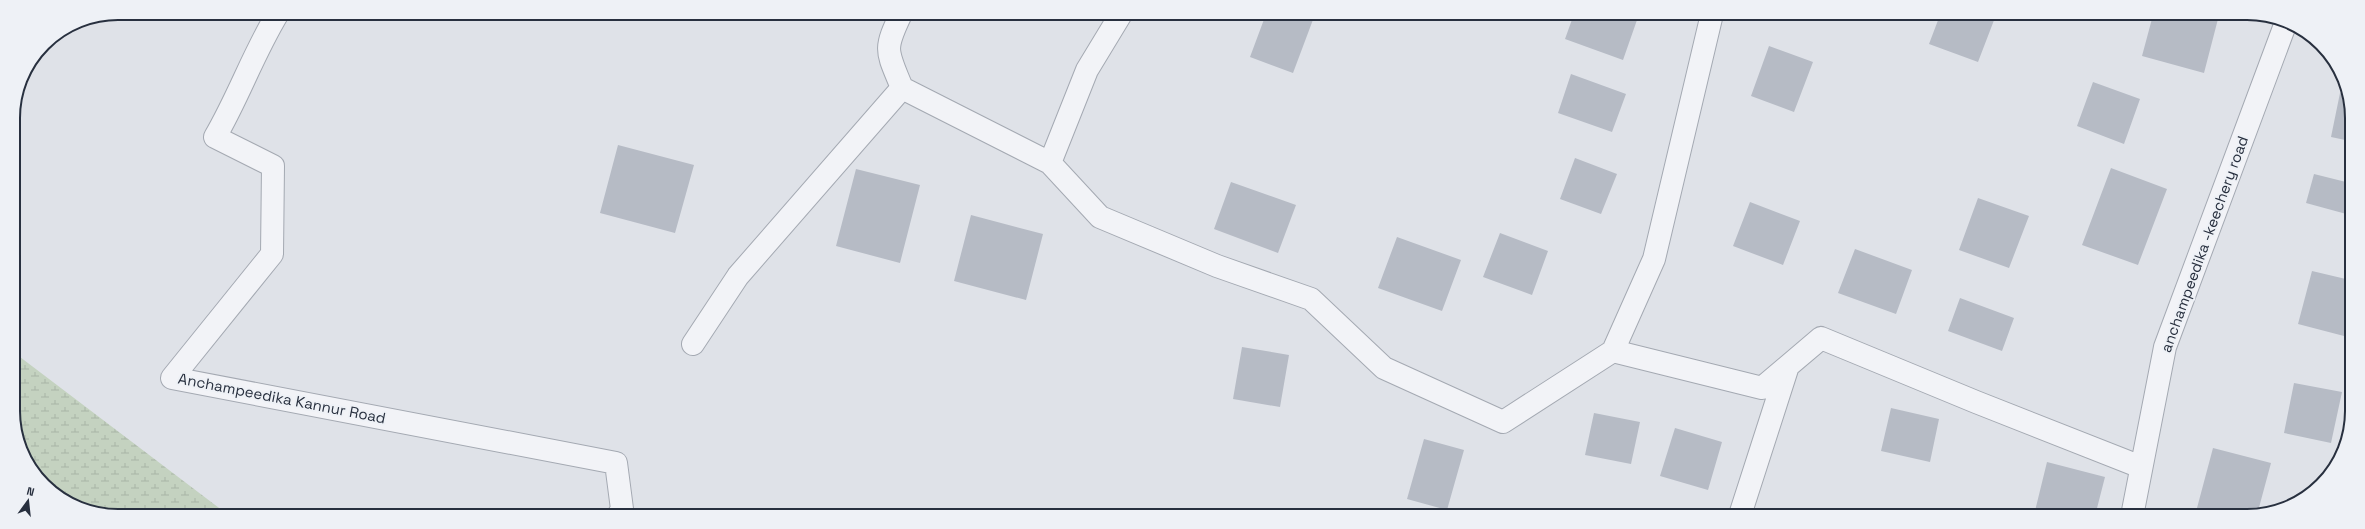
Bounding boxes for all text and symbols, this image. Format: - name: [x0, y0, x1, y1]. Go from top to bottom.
- street label: anchampeedika -keechery road: [2156, 133, 2252, 355]
- street label: Anchampeedika Kannur Road: [177, 369, 387, 427]
- north arrow: [8, 481, 48, 521]
- text: N: [25, 484, 36, 499]

